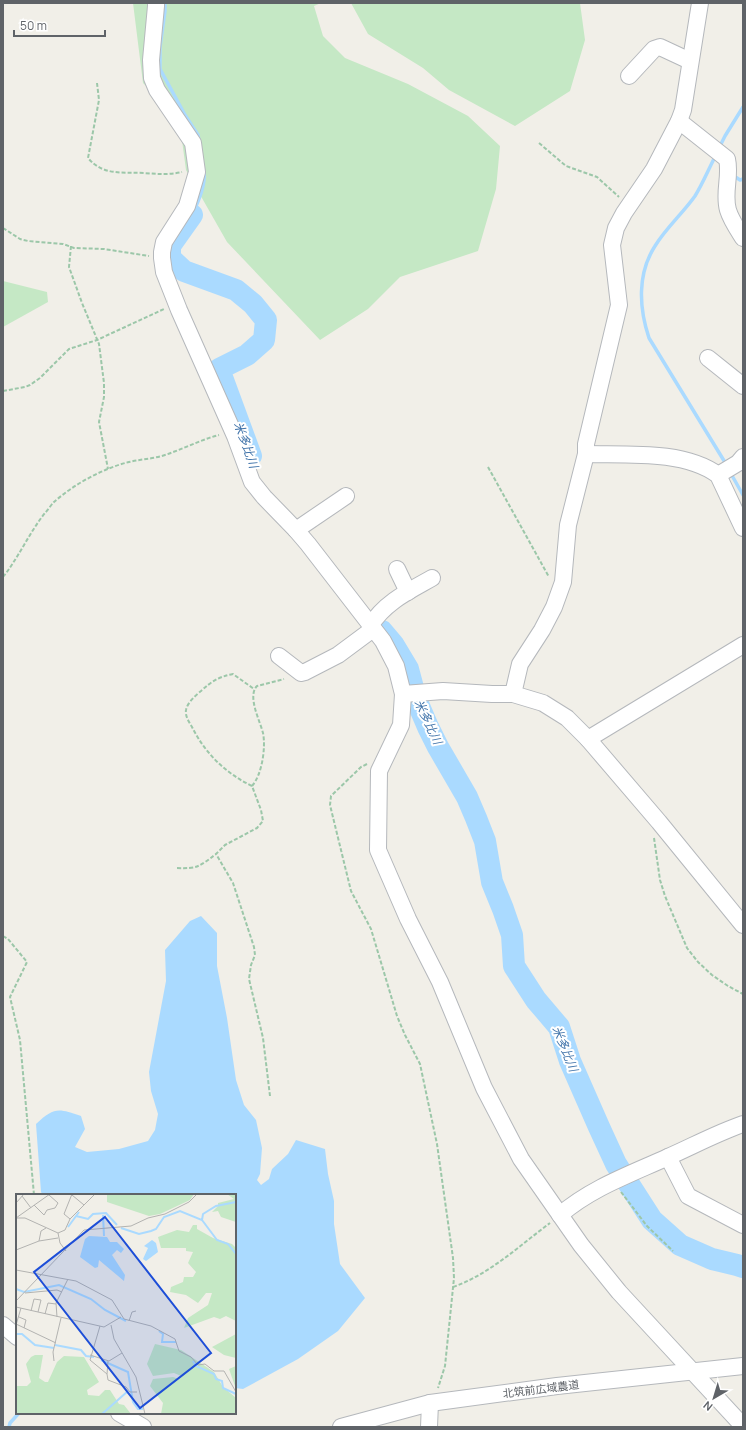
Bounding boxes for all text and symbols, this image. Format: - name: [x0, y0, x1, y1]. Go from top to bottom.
- scale bar: [14, 12, 105, 38]
- text: 50 m: [20, 17, 47, 34]
- water label: 米多比川: [230, 419, 263, 472]
- water label: 米多比川: [411, 696, 447, 749]
- water label: 米多比川: [549, 1023, 583, 1076]
- inset map: [16, 1194, 236, 1414]
- street label: 北筑前広域農道: [502, 1376, 580, 1401]
- north arrow: [694, 1378, 734, 1418]
- text: N: [700, 1398, 715, 1415]

